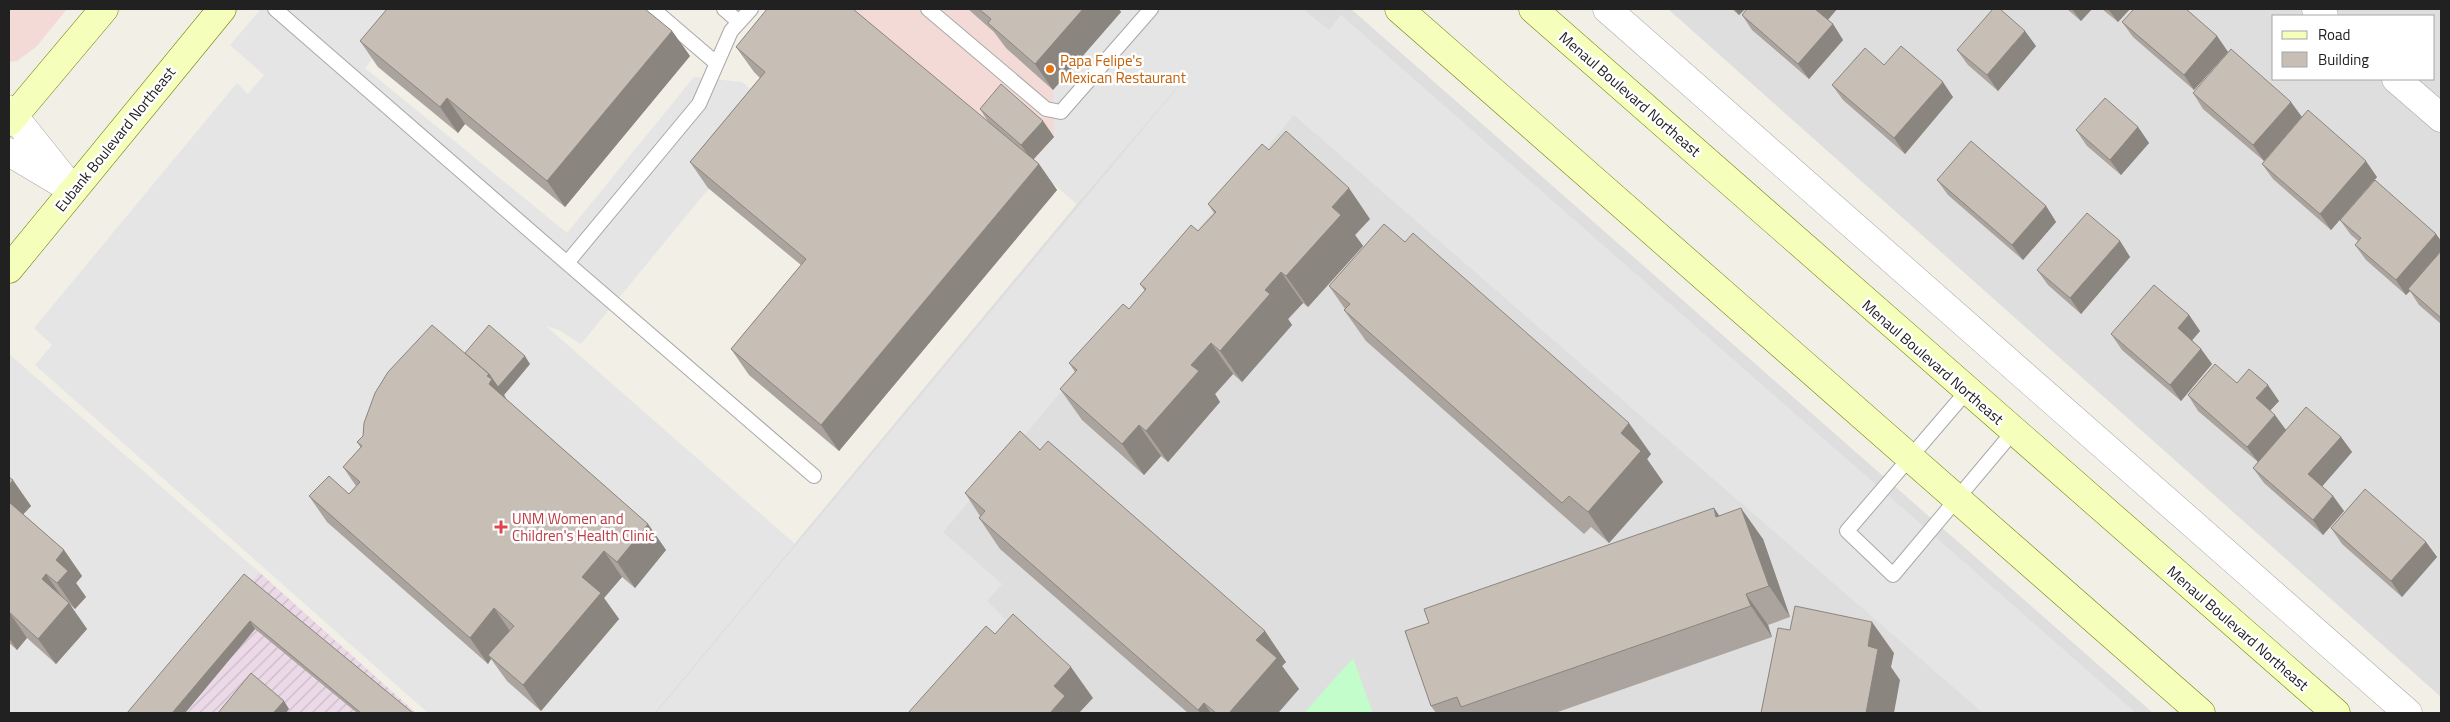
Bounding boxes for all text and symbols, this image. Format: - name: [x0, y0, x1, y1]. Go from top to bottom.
- legend: [2272, 15, 2435, 80]
- text: Road: [2318, 23, 2350, 46]
- street label: Menaul Boulevard Northeast: [1554, 26, 1706, 163]
- text: Building: [2318, 48, 2369, 71]
- place label: Papa Felipe's Mexican Restaurant: [1060, 49, 1187, 89]
- street label: Eubank Boulevard Northeast: [49, 61, 181, 216]
- marker: Papa Felipe's Mexican Restaurant: [1044, 63, 1056, 75]
- street label: Menaul Boulevard Northeast: [1857, 294, 2009, 431]
- place label: UNM Women and Children's Health Clinic: [512, 507, 655, 547]
- marker: UNM Women and Children's Health Clinic: [494, 520, 508, 534]
- street label: Menaul Boulevard Northeast: [2162, 560, 2314, 697]

